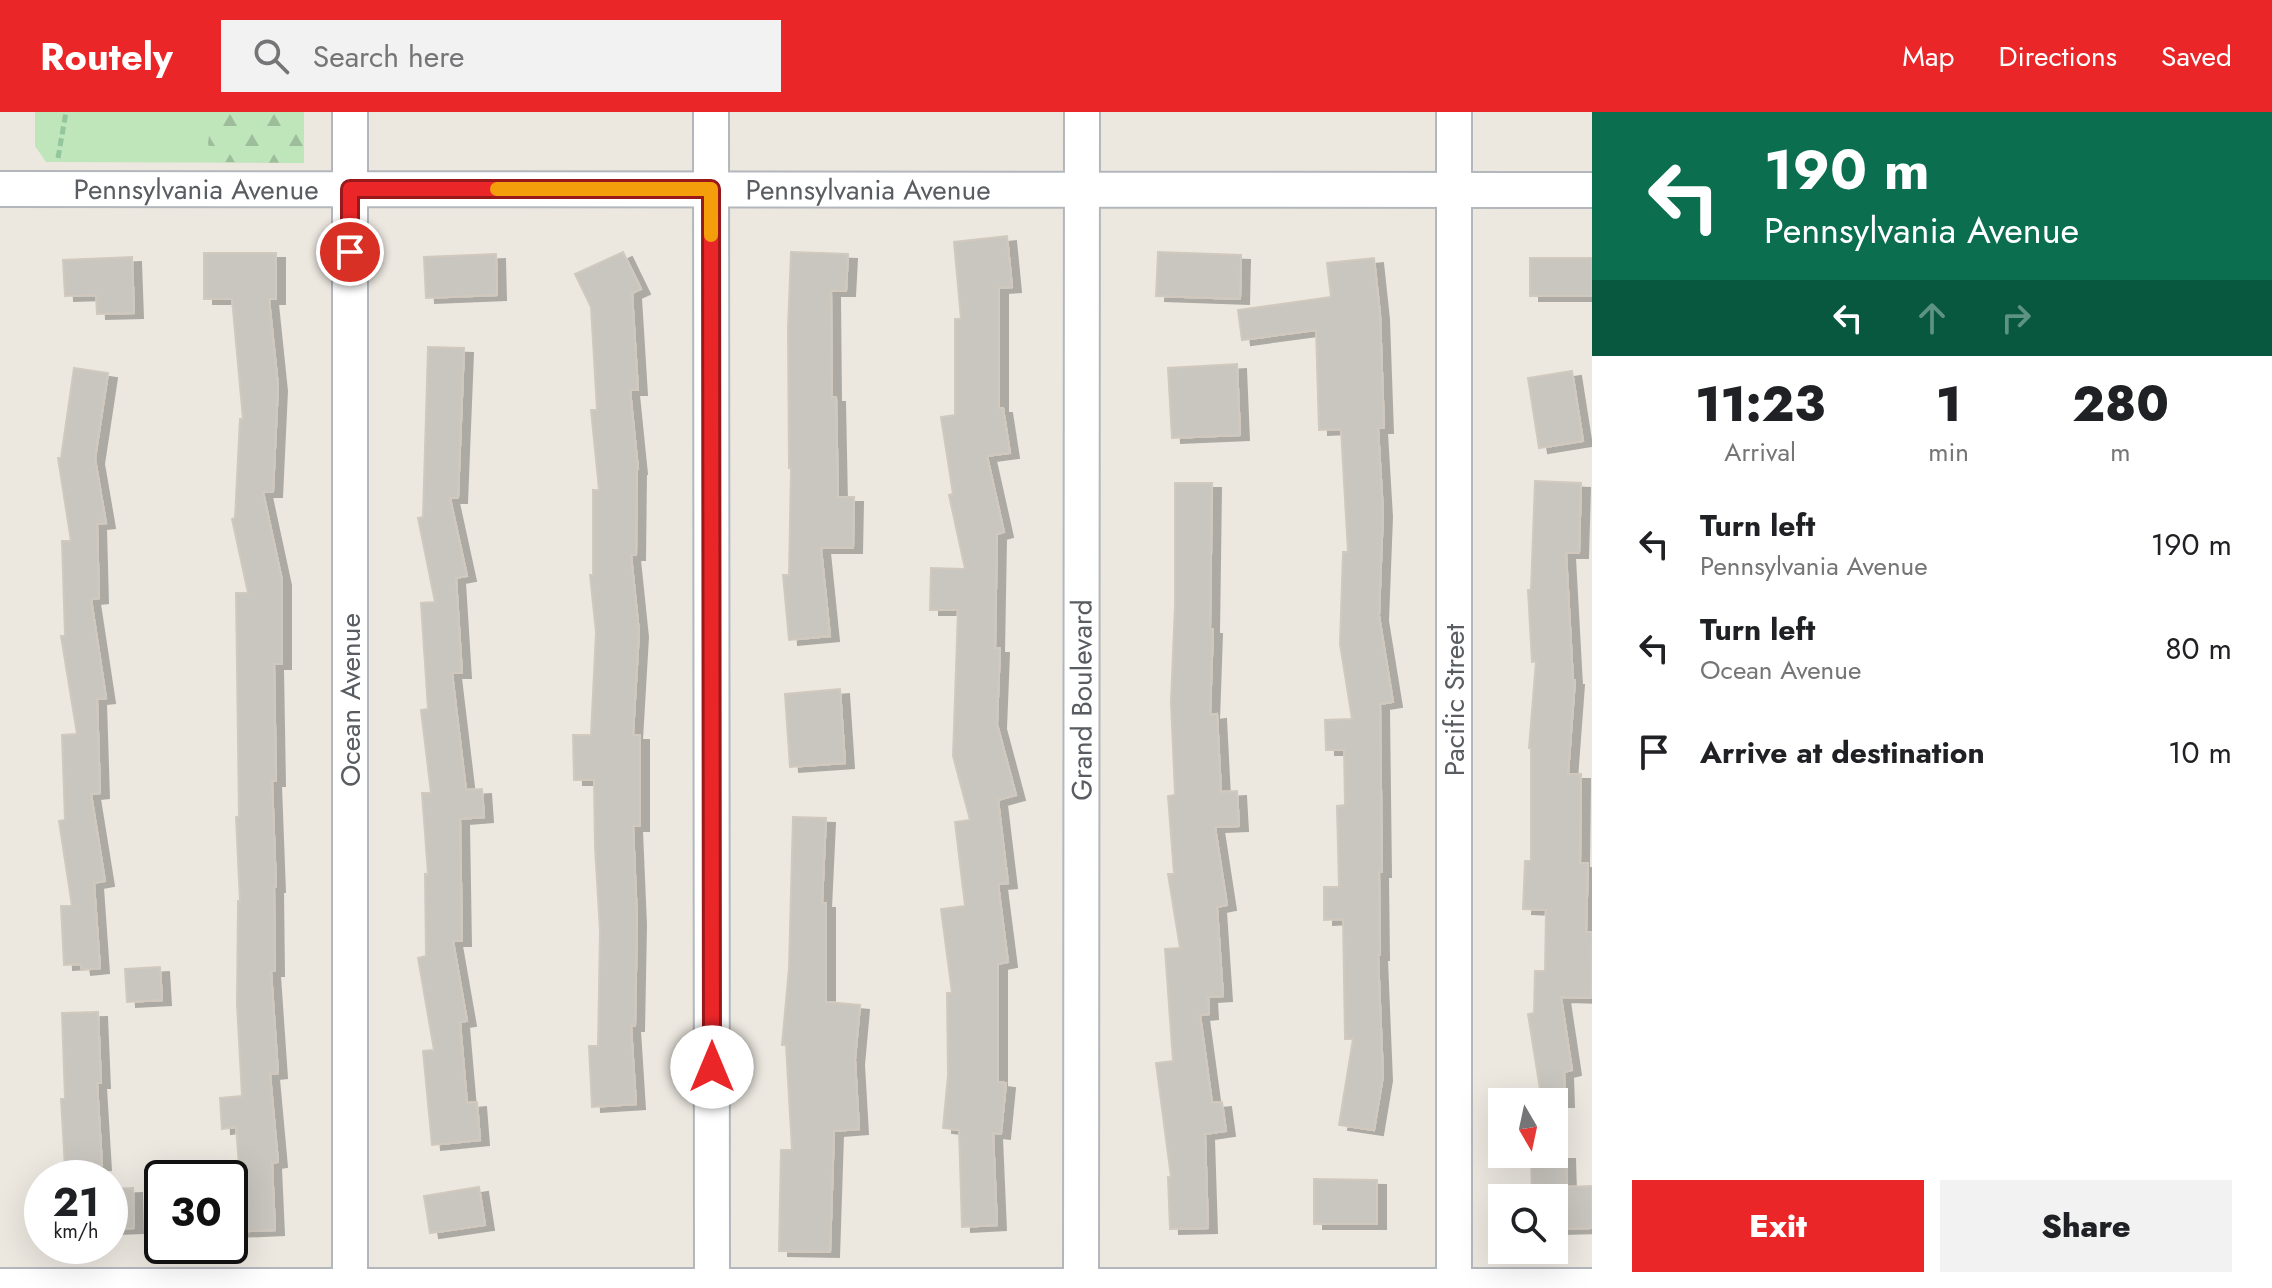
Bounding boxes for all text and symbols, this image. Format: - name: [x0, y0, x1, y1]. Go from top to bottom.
- search box: [221, 20, 781, 92]
- text: Routely: [40, 29, 173, 84]
- icon: search: [249, 34, 293, 78]
- text: Search here: [313, 35, 465, 78]
- text: Map: [1902, 36, 1954, 77]
- text: Directions: [1998, 36, 2117, 77]
- text: Saved: [2161, 36, 2232, 77]
- text: 190 m: [1764, 129, 1930, 210]
- icon: left: [1632, 144, 1736, 248]
- street label: Pennsylvania Avenue: [73, 169, 319, 210]
- street label: Pennsylvania Avenue: [745, 169, 991, 211]
- text: Pennsylvania Avenue: [1764, 204, 2079, 256]
- pin: [316, 218, 384, 286]
- icon: arrive: [328, 230, 372, 274]
- icon: left: [1826, 296, 1870, 340]
- icon: ahead: [1910, 296, 1954, 340]
- icon: right: [1994, 296, 2038, 340]
- text: 11:23: [1695, 370, 1825, 439]
- text: 1: [1936, 370, 1961, 439]
- text: 280: [2072, 370, 2169, 439]
- text: Arrival: [1724, 433, 1796, 471]
- text: min: [1928, 433, 1969, 471]
- text: m: [2110, 433, 2131, 471]
- text: Turn left: [1700, 504, 1815, 547]
- icon: left: [1632, 522, 1676, 566]
- text: 190 m: [2151, 523, 2232, 566]
- text: Pennsylvania Avenue: [1700, 547, 1928, 585]
- street label: Grand Boulevard: [1061, 599, 1103, 801]
- text: Turn left: [1700, 608, 1815, 651]
- street label: Ocean Avenue: [330, 613, 371, 787]
- street label: Pacific Street: [1434, 623, 1475, 776]
- icon: left: [1632, 626, 1676, 670]
- text: 80 m: [2165, 627, 2232, 670]
- text: Ocean Avenue: [1700, 651, 1861, 689]
- icon: arrive: [1632, 730, 1676, 774]
- text: Arrive at destination: [1700, 731, 1985, 774]
- text: 10 m: [2168, 731, 2232, 774]
- position arrow: [670, 1025, 754, 1109]
- north arrow: [1488, 1088, 1568, 1168]
- map controls: [1488, 1088, 1568, 1264]
- speed limit sign: 30: [144, 1160, 248, 1264]
- text: 21: [53, 1173, 99, 1231]
- button: Exit: [1632, 1180, 1924, 1272]
- button: Share: [1940, 1180, 2232, 1272]
- button: search: [1488, 1184, 1568, 1264]
- text: km/h: [53, 1217, 99, 1246]

